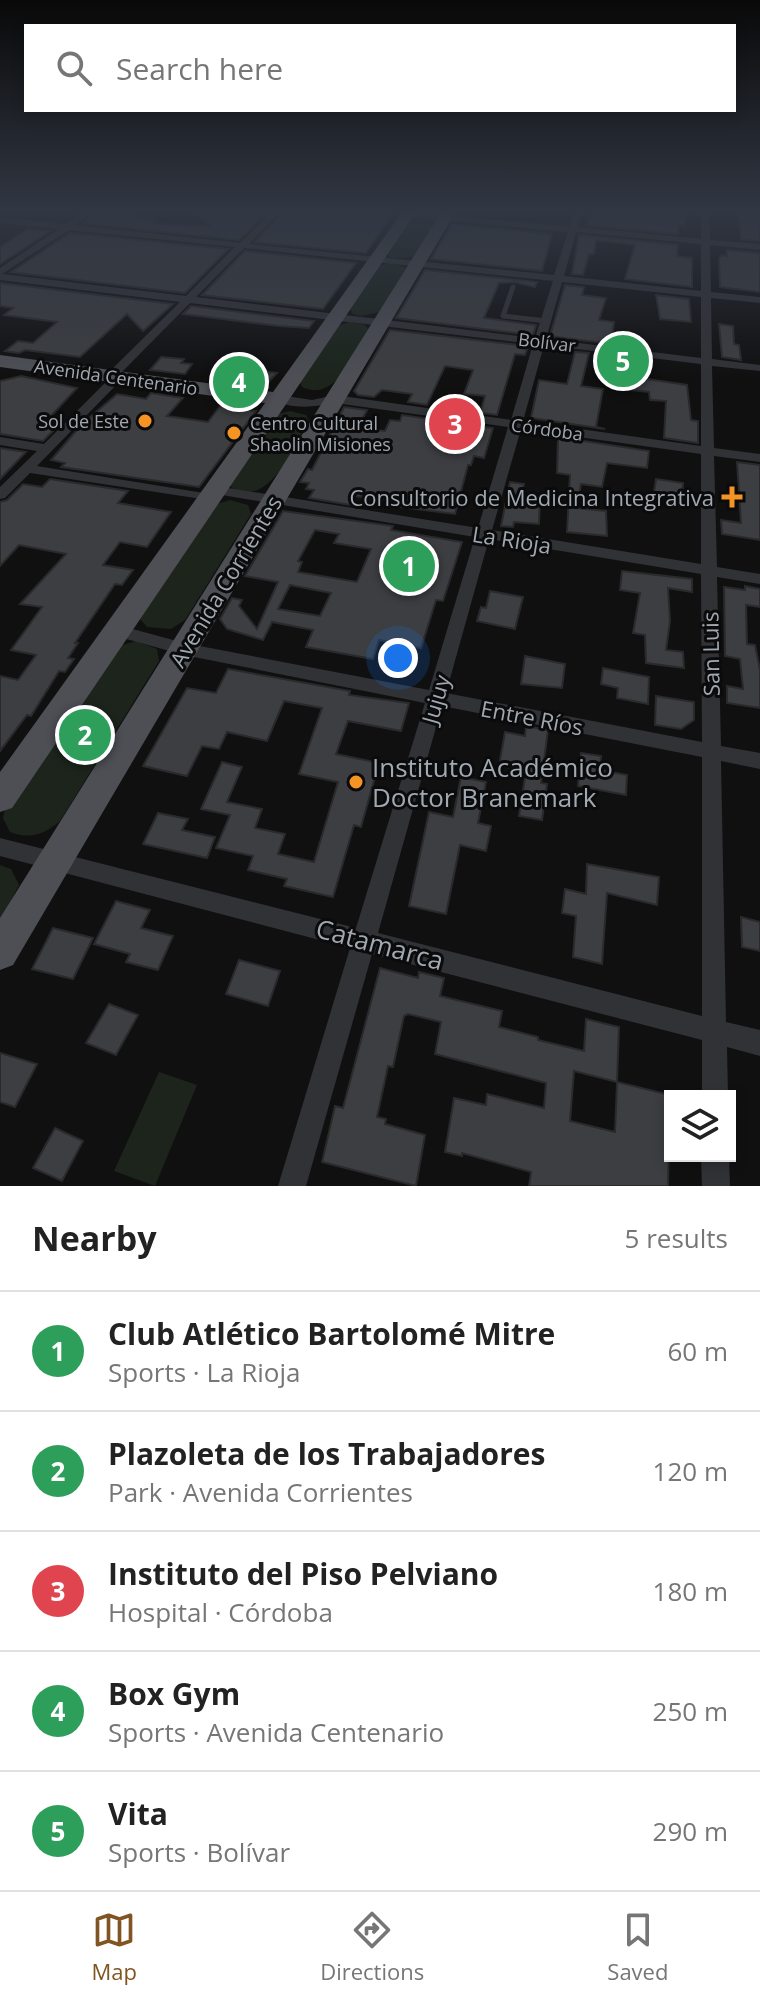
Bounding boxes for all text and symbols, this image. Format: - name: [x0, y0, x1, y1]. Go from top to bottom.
- search box: [24, 24, 736, 112]
- icon: search: [52, 46, 96, 90]
- text: Search here: [116, 48, 283, 89]
- street label: Bolívar: [517, 327, 578, 358]
- pin: 5: [597, 331, 649, 391]
- pin: 4: [213, 352, 265, 412]
- street label: Avenida Centenario: [33, 354, 199, 400]
- pin: 3: [429, 394, 481, 454]
- place label: Sol de Este: [38, 409, 129, 433]
- place label: Centro Cultural Shaolin Misiones: [250, 411, 391, 456]
- marker: Sol de Este: [136, 412, 154, 430]
- street label: Córdoba: [509, 412, 585, 446]
- marker: Centro Cultural Shaolin Misiones: [225, 424, 243, 442]
- place label: Consultorio de Medicina Integrativa: [350, 482, 714, 512]
- marker: Consultorio de Medicina Integrativa: [721, 486, 743, 508]
- street label: Avenida Corrientes: [162, 490, 288, 672]
- street label: La Rioja: [470, 518, 554, 560]
- pin: 1: [383, 536, 435, 596]
- street label: San Luis: [694, 611, 726, 697]
- your location: [378, 638, 418, 678]
- street label: Jujuy: [413, 670, 457, 729]
- street label: Entre Ríos: [478, 692, 586, 742]
- pin: 2: [59, 705, 111, 765]
- place label: Instituto Académico Doctor Branemark: [372, 749, 613, 815]
- marker: Instituto Académico Doctor Branemark: [347, 773, 365, 791]
- street label: Catamarca: [312, 910, 448, 978]
- map controls: [664, 1090, 736, 1162]
- button: layers: [664, 1090, 736, 1162]
- text: Nearby: [32, 1215, 157, 1261]
- text: 5 results: [625, 1220, 728, 1256]
- text: Club Atlético Bartolomé Mitre: [108, 1313, 555, 1354]
- text: 1: [51, 1333, 65, 1369]
- text: 60 m: [667, 1333, 728, 1369]
- text: Sports · La Rioja: [108, 1354, 300, 1390]
- text: Plazoleta de los Trabajadores: [108, 1433, 545, 1474]
- text: 2: [51, 1453, 65, 1489]
- text: 120 m: [653, 1453, 728, 1489]
- text: Park · Avenida Corrientes: [108, 1474, 413, 1510]
- text: Instituto del Piso Pelviano: [108, 1553, 498, 1594]
- text: 3: [51, 1573, 65, 1609]
- text: 180 m: [653, 1573, 728, 1609]
- text: Hospital · Córdoba: [108, 1594, 333, 1630]
- text: Box Gym: [108, 1673, 240, 1714]
- text: 4: [51, 1693, 65, 1729]
- text: 250 m: [653, 1693, 728, 1729]
- text: Sports · Avenida Centenario: [108, 1714, 444, 1750]
- text: Vita: [108, 1793, 168, 1834]
- text: 5: [51, 1813, 65, 1849]
- text: 290 m: [653, 1813, 728, 1849]
- text: Sports · Bolívar: [108, 1834, 290, 1870]
- tab: Map: [92, 1908, 137, 1986]
- tab: Directions: [320, 1908, 424, 1986]
- tab: Saved: [607, 1908, 668, 1986]

